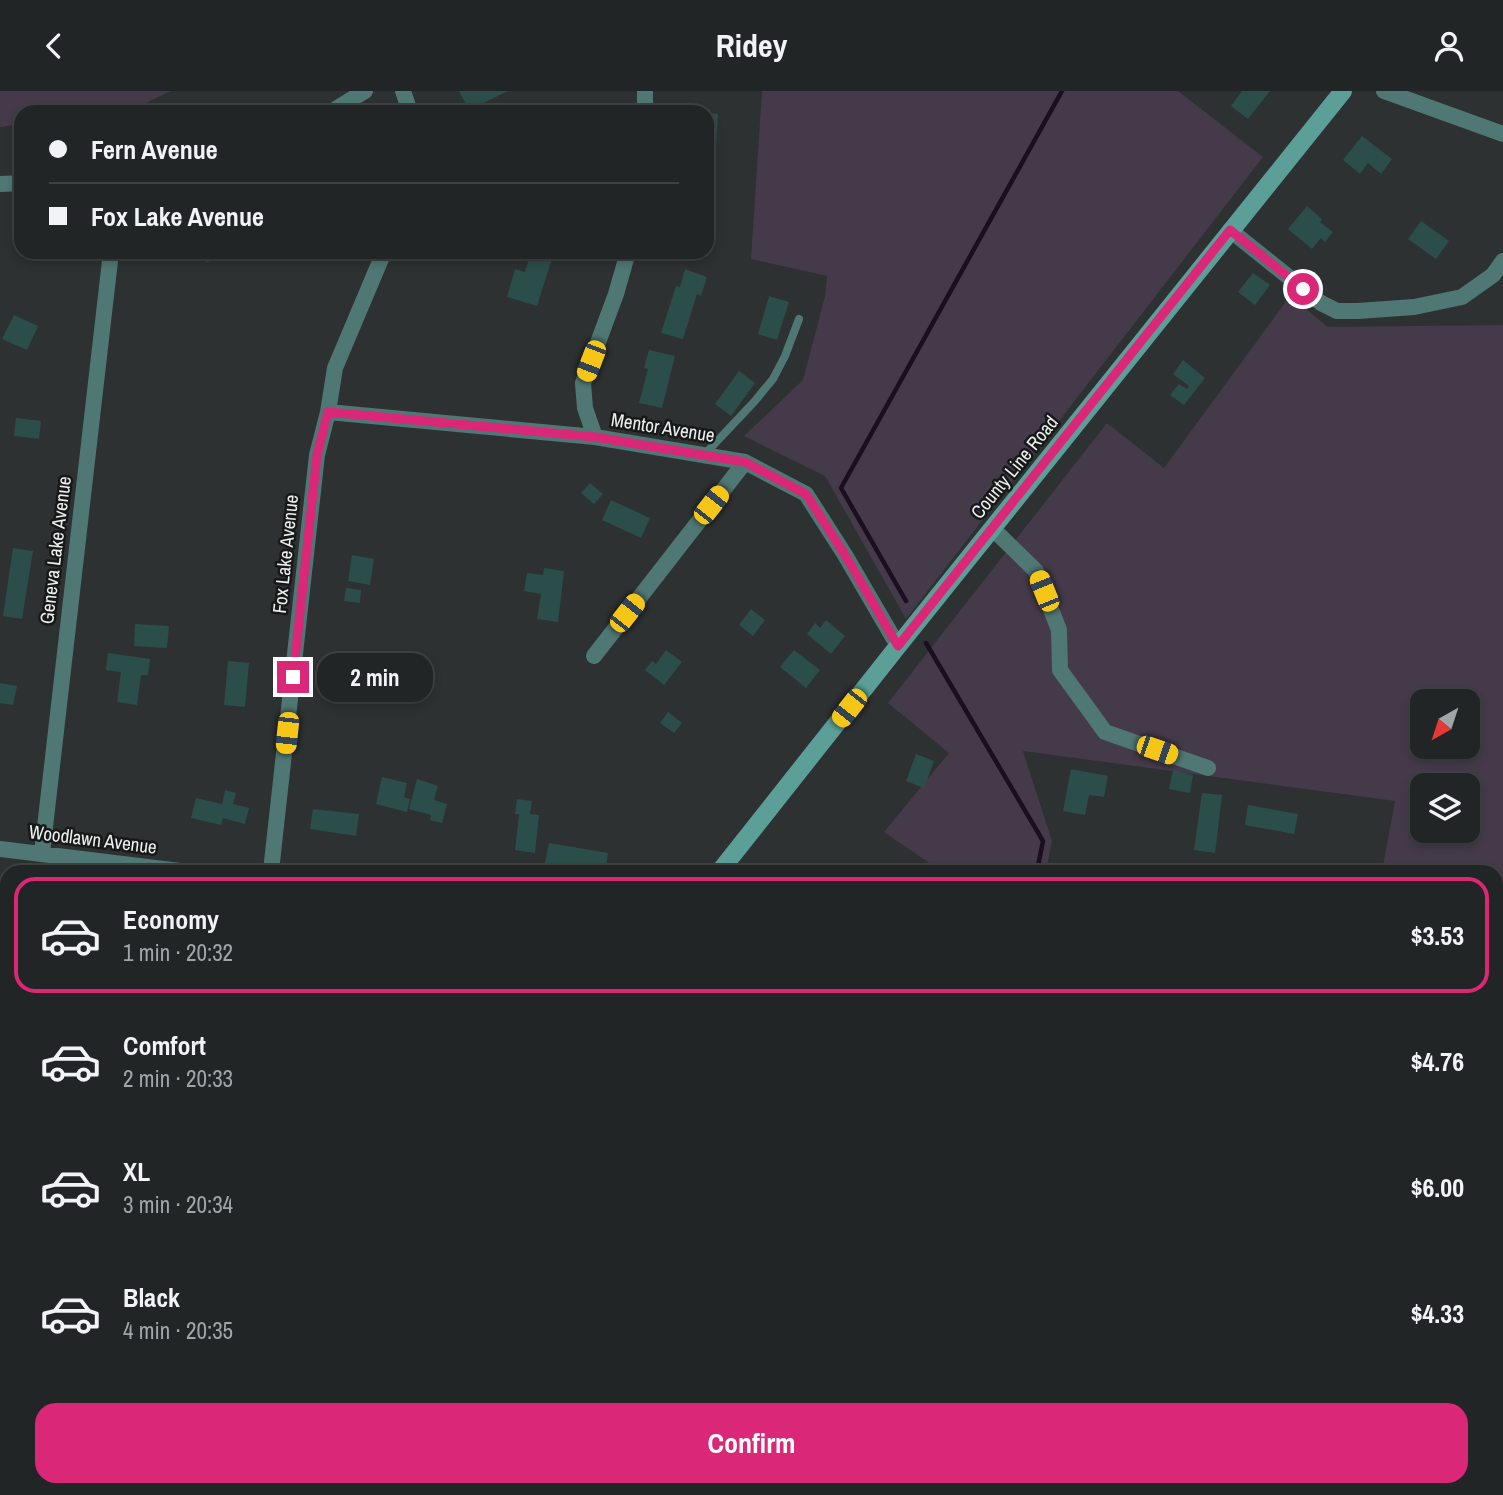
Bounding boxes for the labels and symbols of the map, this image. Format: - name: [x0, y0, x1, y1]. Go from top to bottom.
- route start: [1287, 273, 1319, 305]
- car: [574, 338, 609, 384]
- street label: Mentor Avenue: [609, 406, 717, 448]
- street label: County Line Road: [964, 410, 1064, 524]
- street label: Geneva Lake Avenue: [33, 475, 77, 625]
- car: [690, 482, 733, 528]
- street label: Fox Lake Avenue: [266, 493, 304, 615]
- car: [1027, 568, 1062, 614]
- car: [606, 590, 649, 636]
- callout: 2 min: [318, 653, 433, 701]
- route end: [277, 661, 309, 693]
- car: [828, 685, 871, 731]
- north arrow: [1410, 689, 1480, 759]
- car: [275, 711, 300, 755]
- car: [1134, 733, 1181, 767]
- street label: Woodlawn Avenue: [28, 818, 158, 860]

